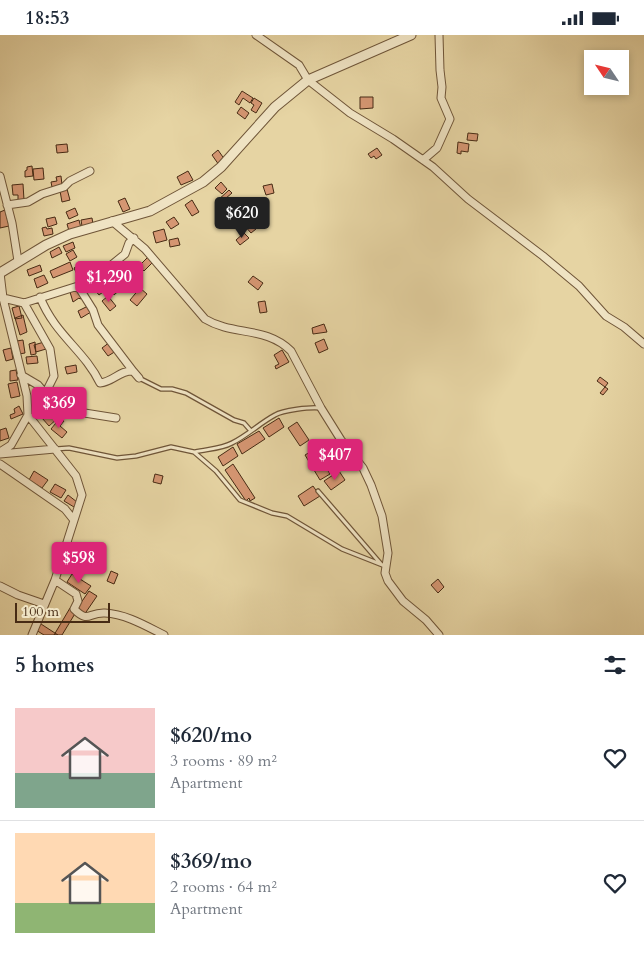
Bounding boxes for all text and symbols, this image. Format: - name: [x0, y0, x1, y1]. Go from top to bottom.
- text: 18:53: [25, 5, 69, 31]
- north arrow: [584, 50, 629, 95]
- map controls: [584, 50, 629, 95]
- pin: $620: [212, 197, 272, 239]
- text: $620: [226, 202, 258, 224]
- pin: $1,290: [68, 261, 150, 303]
- text: $1,290: [86, 266, 132, 288]
- pin: $369: [29, 387, 89, 429]
- text: $369: [43, 392, 75, 414]
- pin: $407: [305, 439, 365, 481]
- text: $407: [319, 444, 351, 466]
- pin: $598: [49, 541, 109, 584]
- text: $598: [63, 547, 95, 569]
- scale bar: [15, 600, 110, 623]
- text: 100 m: [22, 602, 59, 621]
- text: 5 homes: [15, 651, 94, 680]
- icon: filters: [601, 651, 629, 679]
- text: $620/mo: [170, 721, 252, 750]
- icon: home: [55, 728, 115, 788]
- icon: heart: [601, 744, 629, 772]
- text: 3 rooms · 89 m²: [170, 750, 277, 772]
- text: Apartment: [170, 772, 243, 794]
- text: $369/mo: [170, 847, 252, 876]
- icon: home: [55, 853, 115, 913]
- icon: heart: [601, 869, 629, 897]
- text: 2 rooms · 64 m²: [170, 876, 277, 898]
- text: Apartment: [170, 898, 243, 920]

